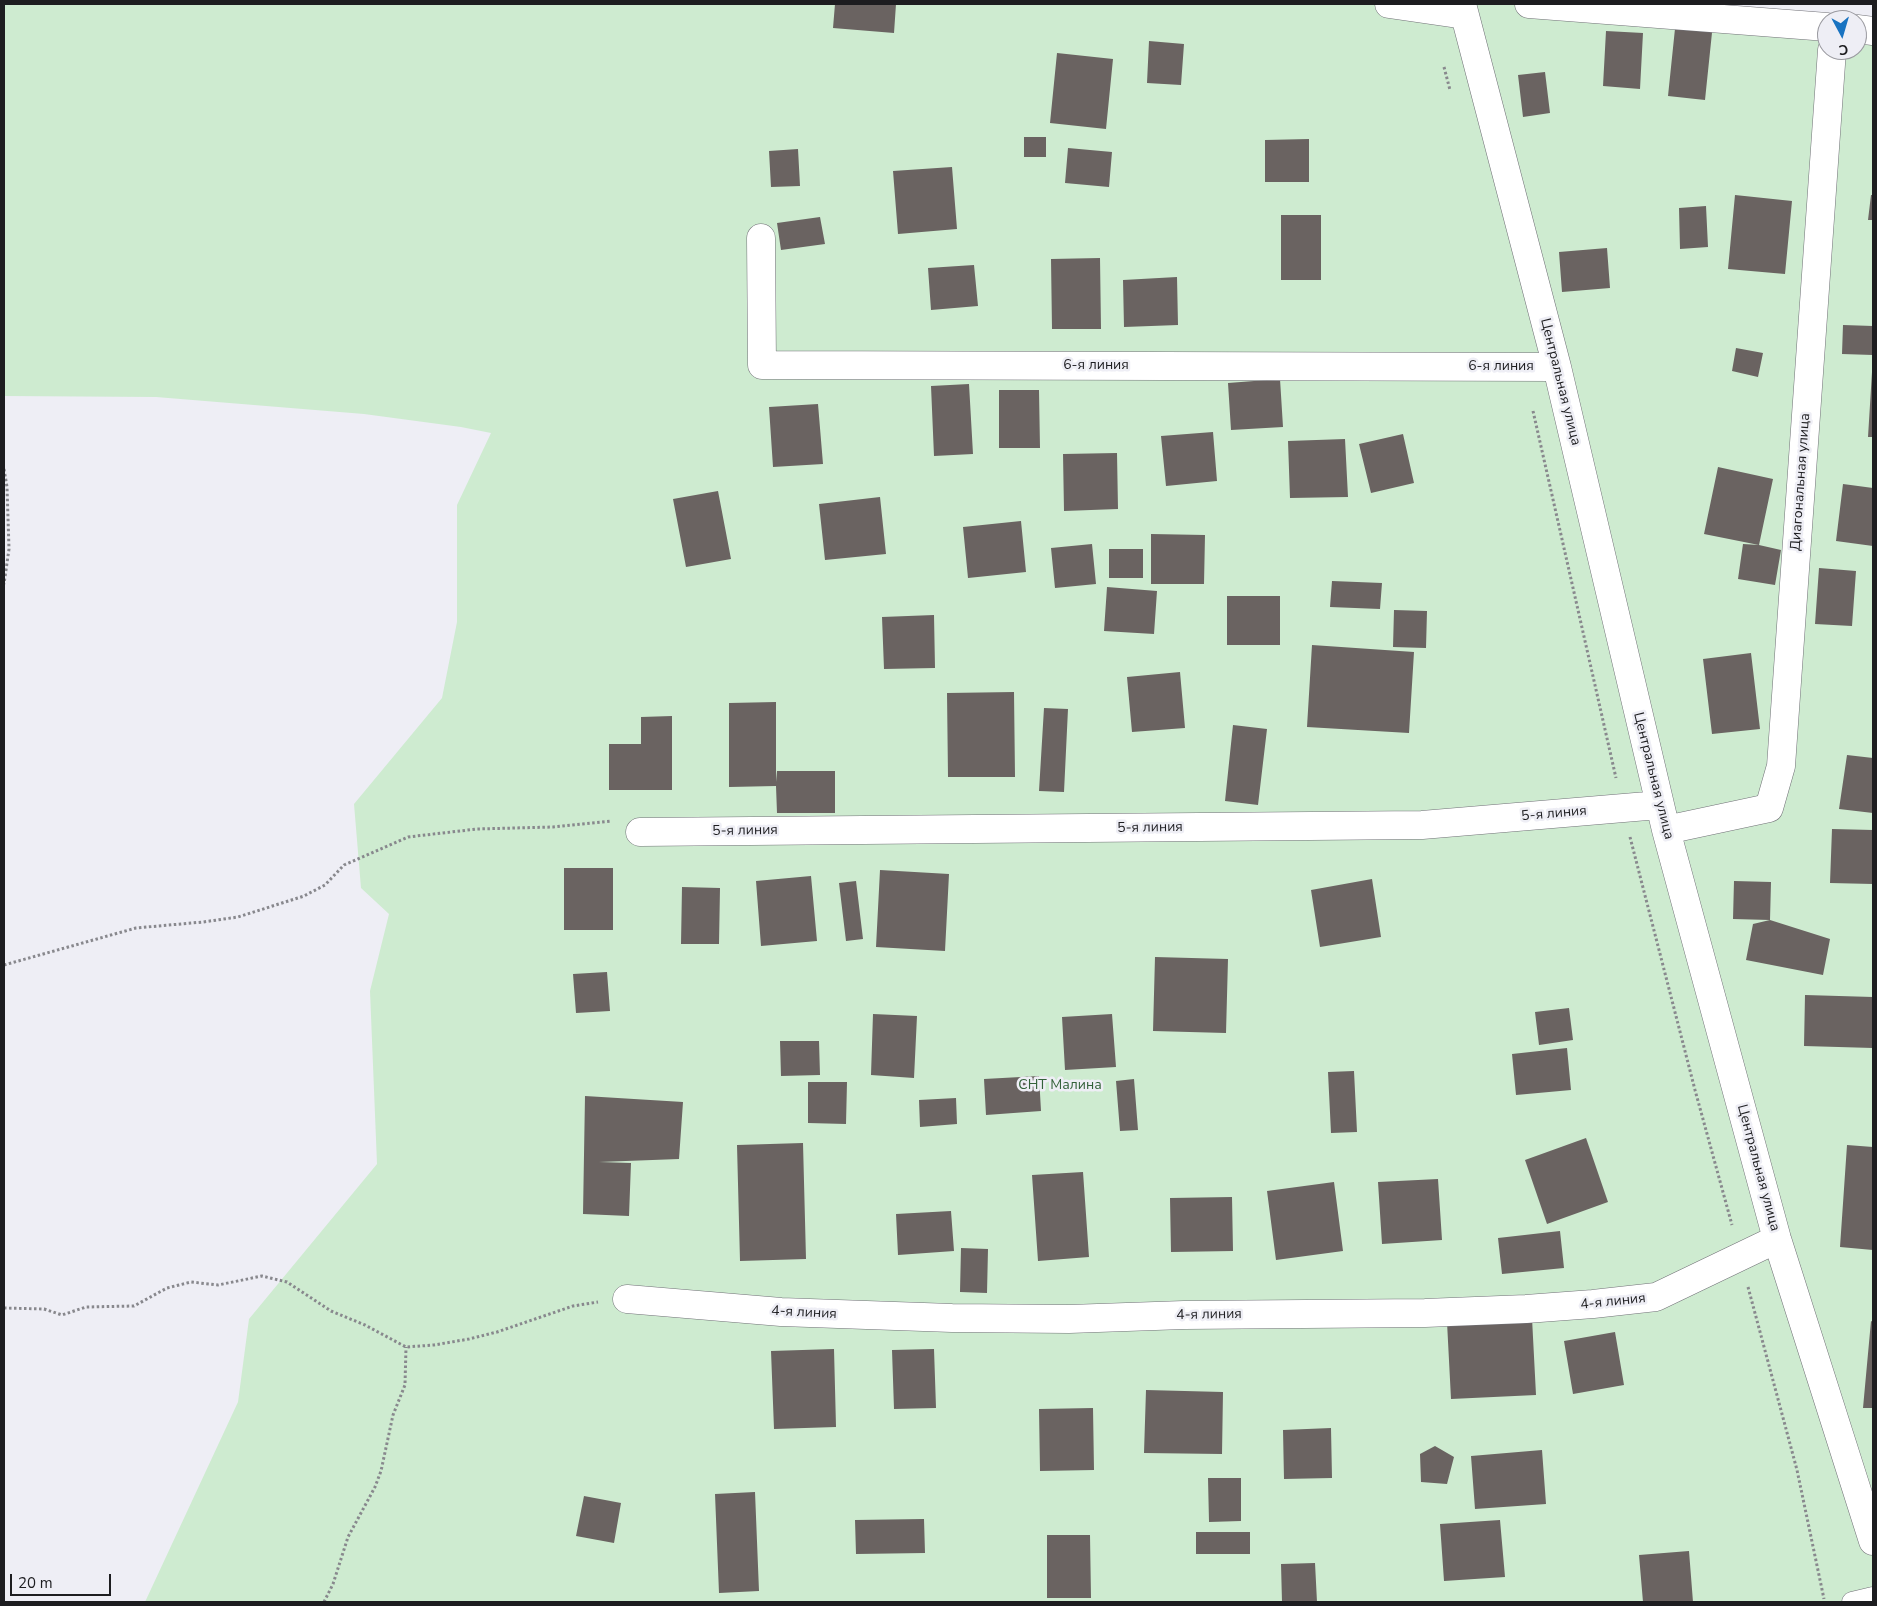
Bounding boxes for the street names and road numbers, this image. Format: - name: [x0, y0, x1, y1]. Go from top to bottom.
- street label: Центральная улица: [1536, 317, 1584, 447]
- street label: 6-я линия: [1063, 358, 1129, 374]
- street label: 6-я линия: [1468, 359, 1534, 375]
- street label: Диагональная улица: [1788, 413, 1814, 551]
- street label: Центральная улица: [1629, 711, 1677, 841]
- street label: 5-я линия: [1521, 803, 1587, 825]
- street label: 5-я линия: [1117, 819, 1183, 837]
- street label: 5-я линия: [712, 822, 778, 840]
- street label: Центральная улица: [1733, 1103, 1783, 1233]
- street label: 4-я линия: [1579, 1290, 1647, 1314]
- street label: 4-я линия: [771, 1303, 837, 1323]
- street label: 4-я линия: [1176, 1306, 1242, 1324]

